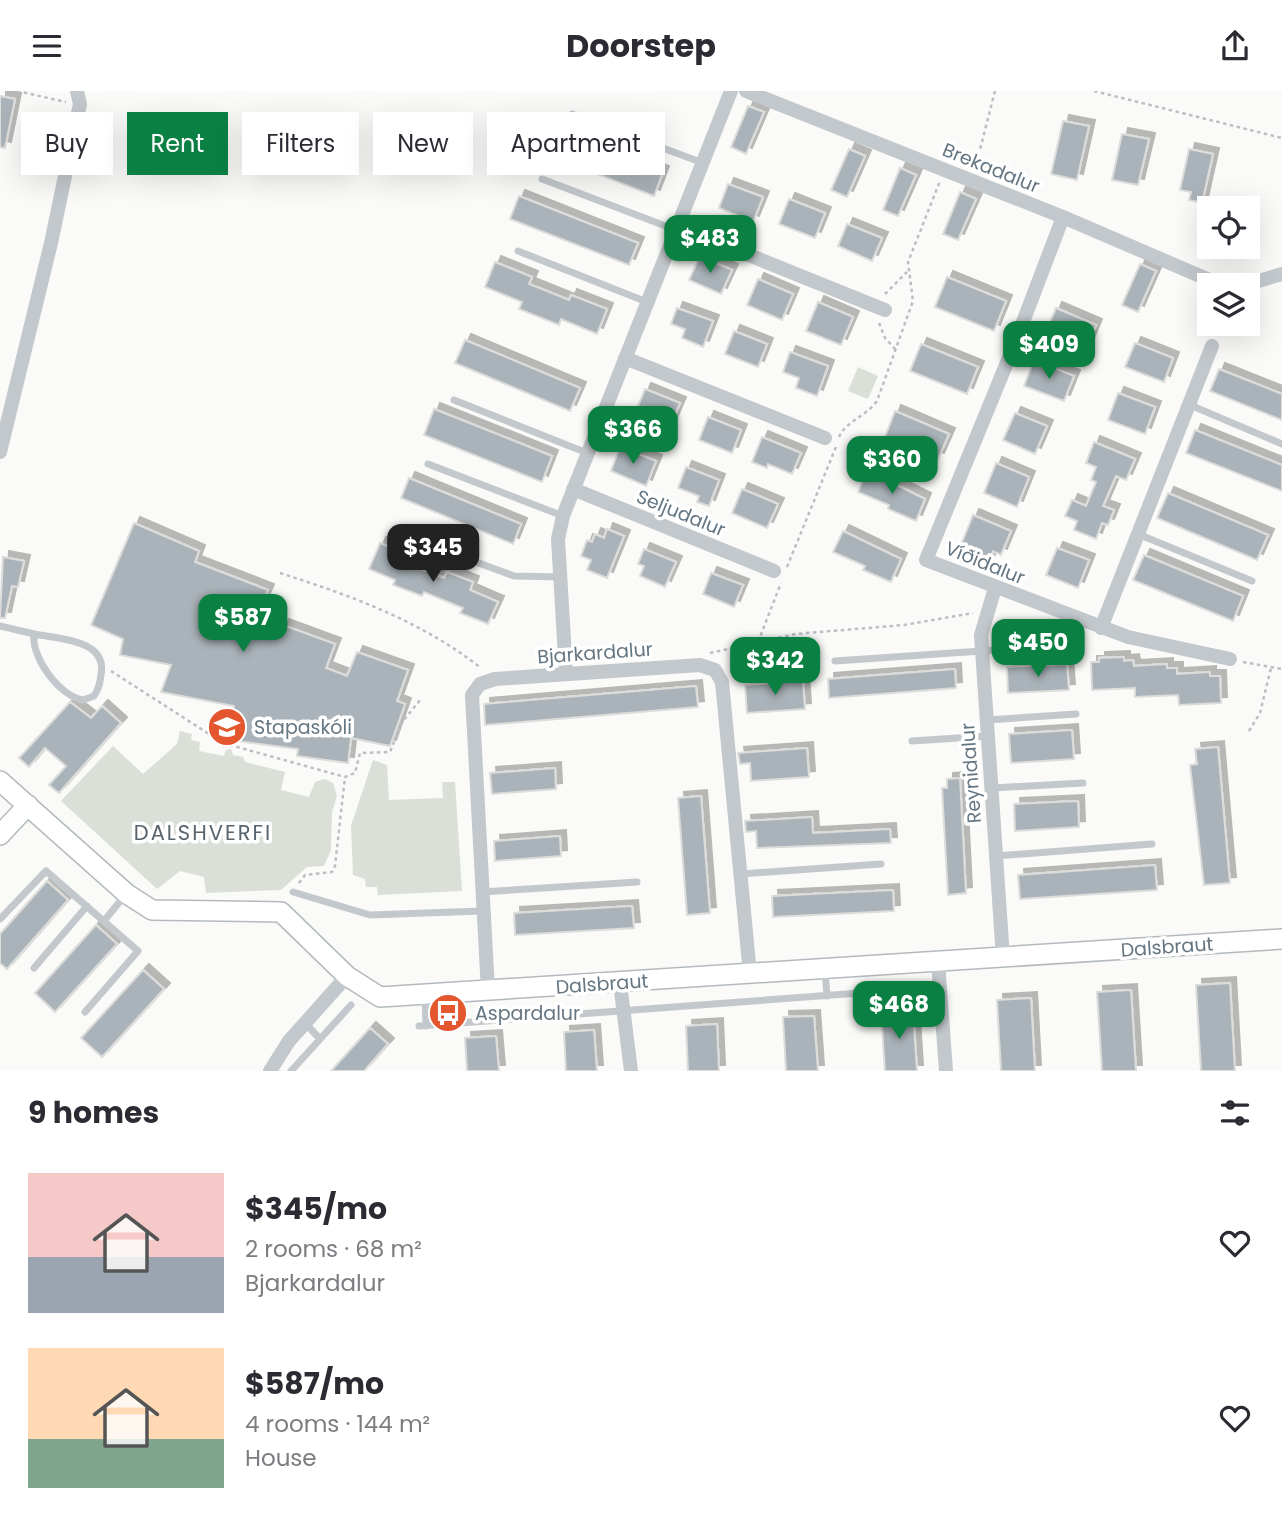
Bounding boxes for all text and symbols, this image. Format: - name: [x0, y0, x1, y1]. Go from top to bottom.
- text: Doorstep: [566, 23, 716, 68]
- icon: menu: [28, 27, 66, 65]
- icon: share: [1216, 27, 1254, 65]
- chip: Buy: [21, 112, 113, 175]
- chip: Rent: [127, 112, 228, 175]
- chip: Filters: [242, 112, 359, 175]
- chip: New: [373, 112, 473, 175]
- chip: Apartment: [487, 112, 665, 175]
- street label: Brekadalur: [938, 136, 1044, 200]
- map controls: [1197, 196, 1260, 336]
- button: locate: [1197, 196, 1260, 259]
- pin: $483: [669, 215, 751, 275]
- text: $483: [680, 222, 740, 254]
- button: layers: [1197, 273, 1260, 336]
- pin: $409: [1008, 321, 1090, 381]
- text: $409: [1019, 328, 1079, 360]
- pin: $366: [592, 407, 674, 466]
- text: $366: [604, 413, 662, 445]
- pin: $360: [851, 437, 933, 496]
- text: $360: [863, 443, 921, 475]
- street label: Seljudalur: [632, 483, 730, 543]
- pin: $345: [392, 525, 474, 584]
- text: $345: [403, 531, 463, 563]
- street label: Víðidalur: [941, 535, 1029, 591]
- pin: $587: [202, 595, 284, 654]
- text: $587: [214, 601, 272, 633]
- pin: $450: [997, 619, 1079, 679]
- text: $450: [1008, 626, 1068, 658]
- street label: Bjarkardalur: [536, 636, 654, 670]
- pin: $342: [734, 637, 816, 697]
- text: $342: [746, 644, 804, 676]
- school or university icon: Stapaskóli: [206, 706, 248, 748]
- place label: Stapaskóli: [254, 714, 352, 741]
- street label: Reynidalur: [954, 722, 988, 824]
- district label: DALSHVERFI: [134, 818, 272, 847]
- street label: Dalsbraut: [1120, 930, 1214, 964]
- street label: Dalsbraut: [555, 967, 649, 1001]
- pin: $468: [858, 981, 940, 1041]
- text: $468: [869, 988, 929, 1020]
- bus stop icon: Aspardalur: [427, 992, 469, 1034]
- place label: Aspardalur: [475, 1000, 580, 1027]
- text: 9 homes: [28, 1091, 159, 1134]
- icon: filters: [1216, 1094, 1254, 1132]
- text: $345/mo: [245, 1187, 387, 1230]
- icon: home: [84, 1201, 168, 1285]
- icon: heart: [1216, 1224, 1254, 1262]
- text: 2 rooms · 68 m²: [245, 1233, 422, 1265]
- text: Bjarkardalur: [245, 1267, 385, 1299]
- text: $587/mo: [245, 1362, 384, 1405]
- icon: home: [84, 1376, 168, 1460]
- icon: heart: [1216, 1399, 1254, 1437]
- text: 4 rooms · 144 m²: [245, 1408, 430, 1440]
- text: House: [245, 1442, 317, 1474]

